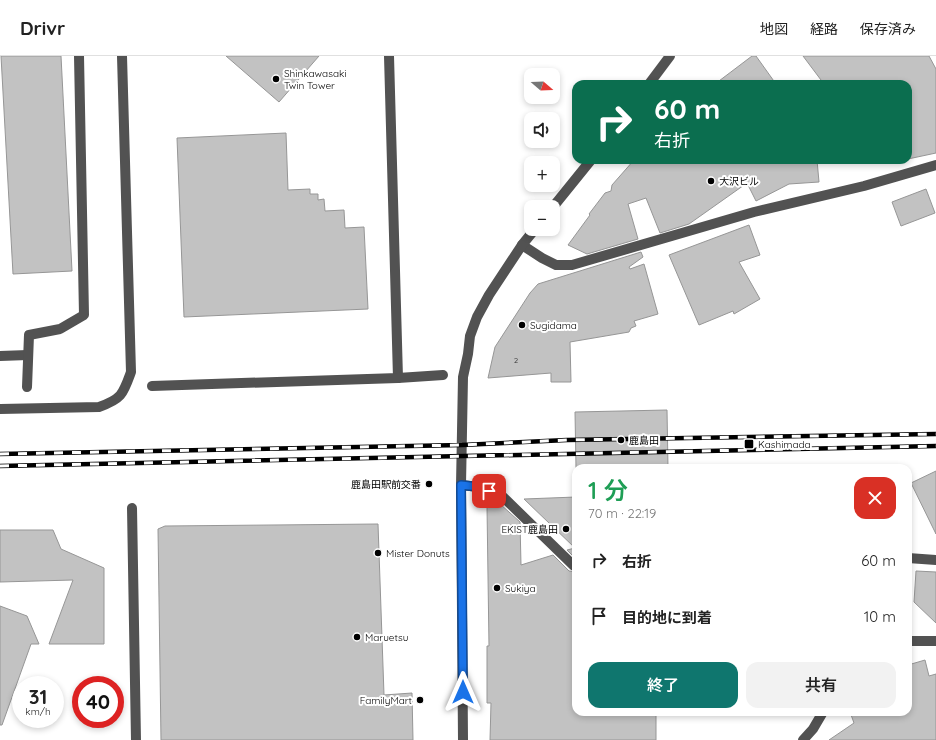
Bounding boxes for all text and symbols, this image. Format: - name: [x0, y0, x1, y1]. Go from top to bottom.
- text: Drivr: [20, 16, 65, 40]
- text: 地図: [760, 20, 788, 38]
- text: 経路: [810, 20, 838, 38]
- text: 保存済み: [860, 20, 916, 38]
- place label: Shinkawasaki Twin Tower: [284, 67, 346, 92]
- north arrow: [524, 68, 560, 104]
- map controls: [524, 68, 560, 236]
- marker: Shinkawasaki Twin Tower: [271, 74, 281, 84]
- text: 60 m: [654, 91, 720, 126]
- icon: right: [588, 96, 640, 148]
- button: sound: [524, 112, 560, 148]
- text: 右折: [654, 129, 690, 152]
- button: +: [524, 156, 560, 192]
- place label: 大沢ビル: [719, 175, 759, 188]
- marker: 大沢ビル: [706, 176, 716, 186]
- button: −: [524, 200, 560, 236]
- place label: Sugidama: [530, 319, 577, 332]
- marker: Sugidama: [517, 320, 527, 330]
- house number: 2: [514, 355, 519, 365]
- place label: 鹿島田: [629, 434, 659, 447]
- marker: 鹿島田: [616, 435, 626, 445]
- marker: Kashimada: [743, 438, 755, 450]
- place label: Kashimada: [758, 438, 811, 451]
- pin: [472, 474, 506, 508]
- text: 1 分: [588, 475, 628, 505]
- button: close: [854, 477, 896, 519]
- place label: 鹿島田駅前交番: [351, 478, 421, 491]
- marker: 鹿島田駅前交番: [424, 479, 434, 489]
- icon: arrive: [478, 480, 500, 502]
- text: 70 m · 22:19: [588, 505, 656, 521]
- place label: EKIST鹿島田: [501, 523, 558, 536]
- marker: EKIST鹿島田: [561, 524, 571, 534]
- place label: Mister Donuts: [386, 547, 450, 560]
- marker: Mister Donuts: [373, 548, 383, 558]
- icon: right: [588, 549, 610, 571]
- text: 60 m: [861, 551, 896, 570]
- text: 右折: [622, 552, 652, 571]
- place label: Sukiya: [505, 582, 536, 595]
- marker: Sukiya: [492, 583, 502, 593]
- icon: arrive: [588, 605, 610, 627]
- text: 10 m: [864, 607, 896, 626]
- text: 目的地に到着: [622, 608, 712, 627]
- place label: Maruetsu: [365, 631, 409, 644]
- marker: Maruetsu: [352, 632, 362, 642]
- button: 終了: [588, 662, 738, 708]
- button: 共有: [746, 662, 896, 708]
- position arrow: [442, 671, 484, 713]
- speed limit sign: 40: [72, 676, 124, 728]
- text: 31: [29, 684, 47, 709]
- place label: FamilyMart: [360, 694, 413, 707]
- marker: FamilyMart: [415, 695, 425, 705]
- text: km/h: [25, 705, 51, 718]

